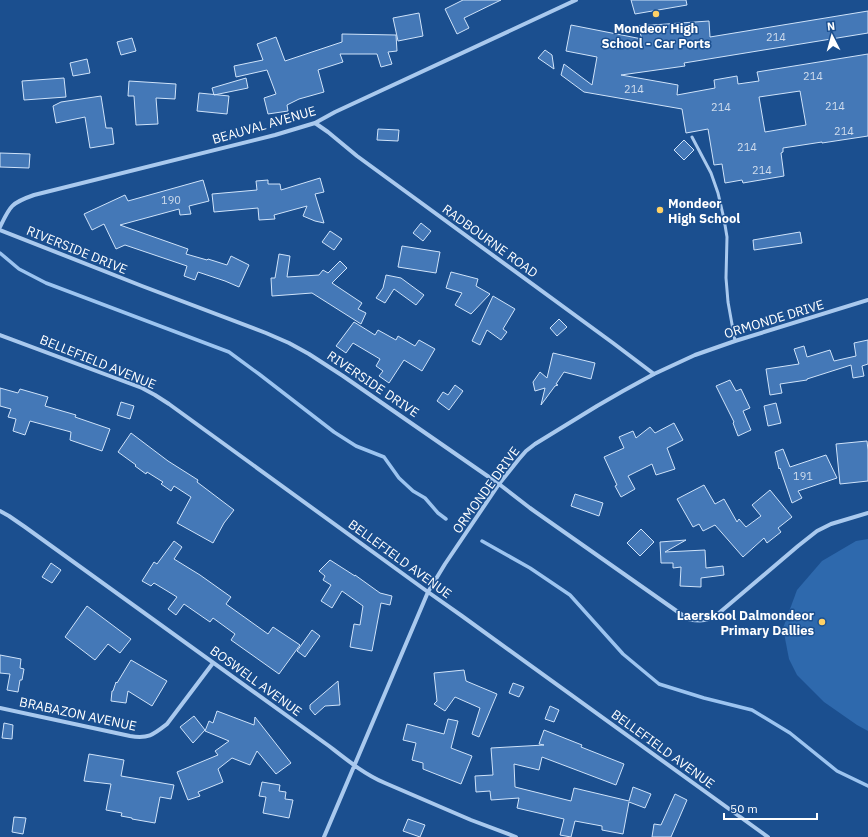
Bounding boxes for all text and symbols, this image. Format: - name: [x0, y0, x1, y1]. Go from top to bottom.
- marker: Mondeor High School - Car Ports: [651, 9, 661, 19]
- north arrow: [812, 16, 852, 56]
- text: N: [826, 19, 836, 33]
- place label: Mondeor High School - Car Ports: [601, 20, 711, 52]
- house number: 214: [766, 30, 786, 44]
- house number: 214: [803, 69, 823, 83]
- house number: 214: [624, 82, 644, 96]
- house number: 214: [825, 99, 845, 113]
- house number: 214: [711, 100, 731, 114]
- street label: BEAUVAL AVENUE: [210, 102, 318, 148]
- house number: 214: [834, 124, 854, 138]
- house number: 214: [737, 140, 757, 154]
- house number: 214: [752, 163, 772, 177]
- house number: 190: [161, 193, 181, 207]
- place label: Mondeor High School: [668, 195, 740, 227]
- street label: RADBOURNE ROAD: [439, 201, 541, 281]
- marker: Mondeor High School: [655, 205, 665, 215]
- street label: RIVERSIDE DRIVE: [24, 222, 130, 278]
- street label: ORMONDE DRIVE: [722, 296, 826, 342]
- street label: BELLEFIELD AVENUE: [37, 331, 159, 393]
- street label: RIVERSIDE DRIVE: [324, 347, 422, 421]
- street label: ORMONDE DRIVE: [449, 443, 523, 537]
- house number: 191: [793, 469, 813, 483]
- street label: BELLEFIELD AVENUE: [345, 516, 455, 602]
- place label: Laerskool Dalmondeor Primary Dallies: [677, 607, 814, 639]
- marker: Laerskool Dalmondeor Primary Dallies: [817, 617, 827, 627]
- street label: BOSWELL AVENUE: [207, 642, 305, 720]
- street label: BRABAZON AVENUE: [18, 693, 138, 735]
- street label: BELLEFIELD AVENUE: [608, 706, 718, 792]
- scale bar: [724, 795, 817, 821]
- text: 50 m: [730, 801, 758, 816]

